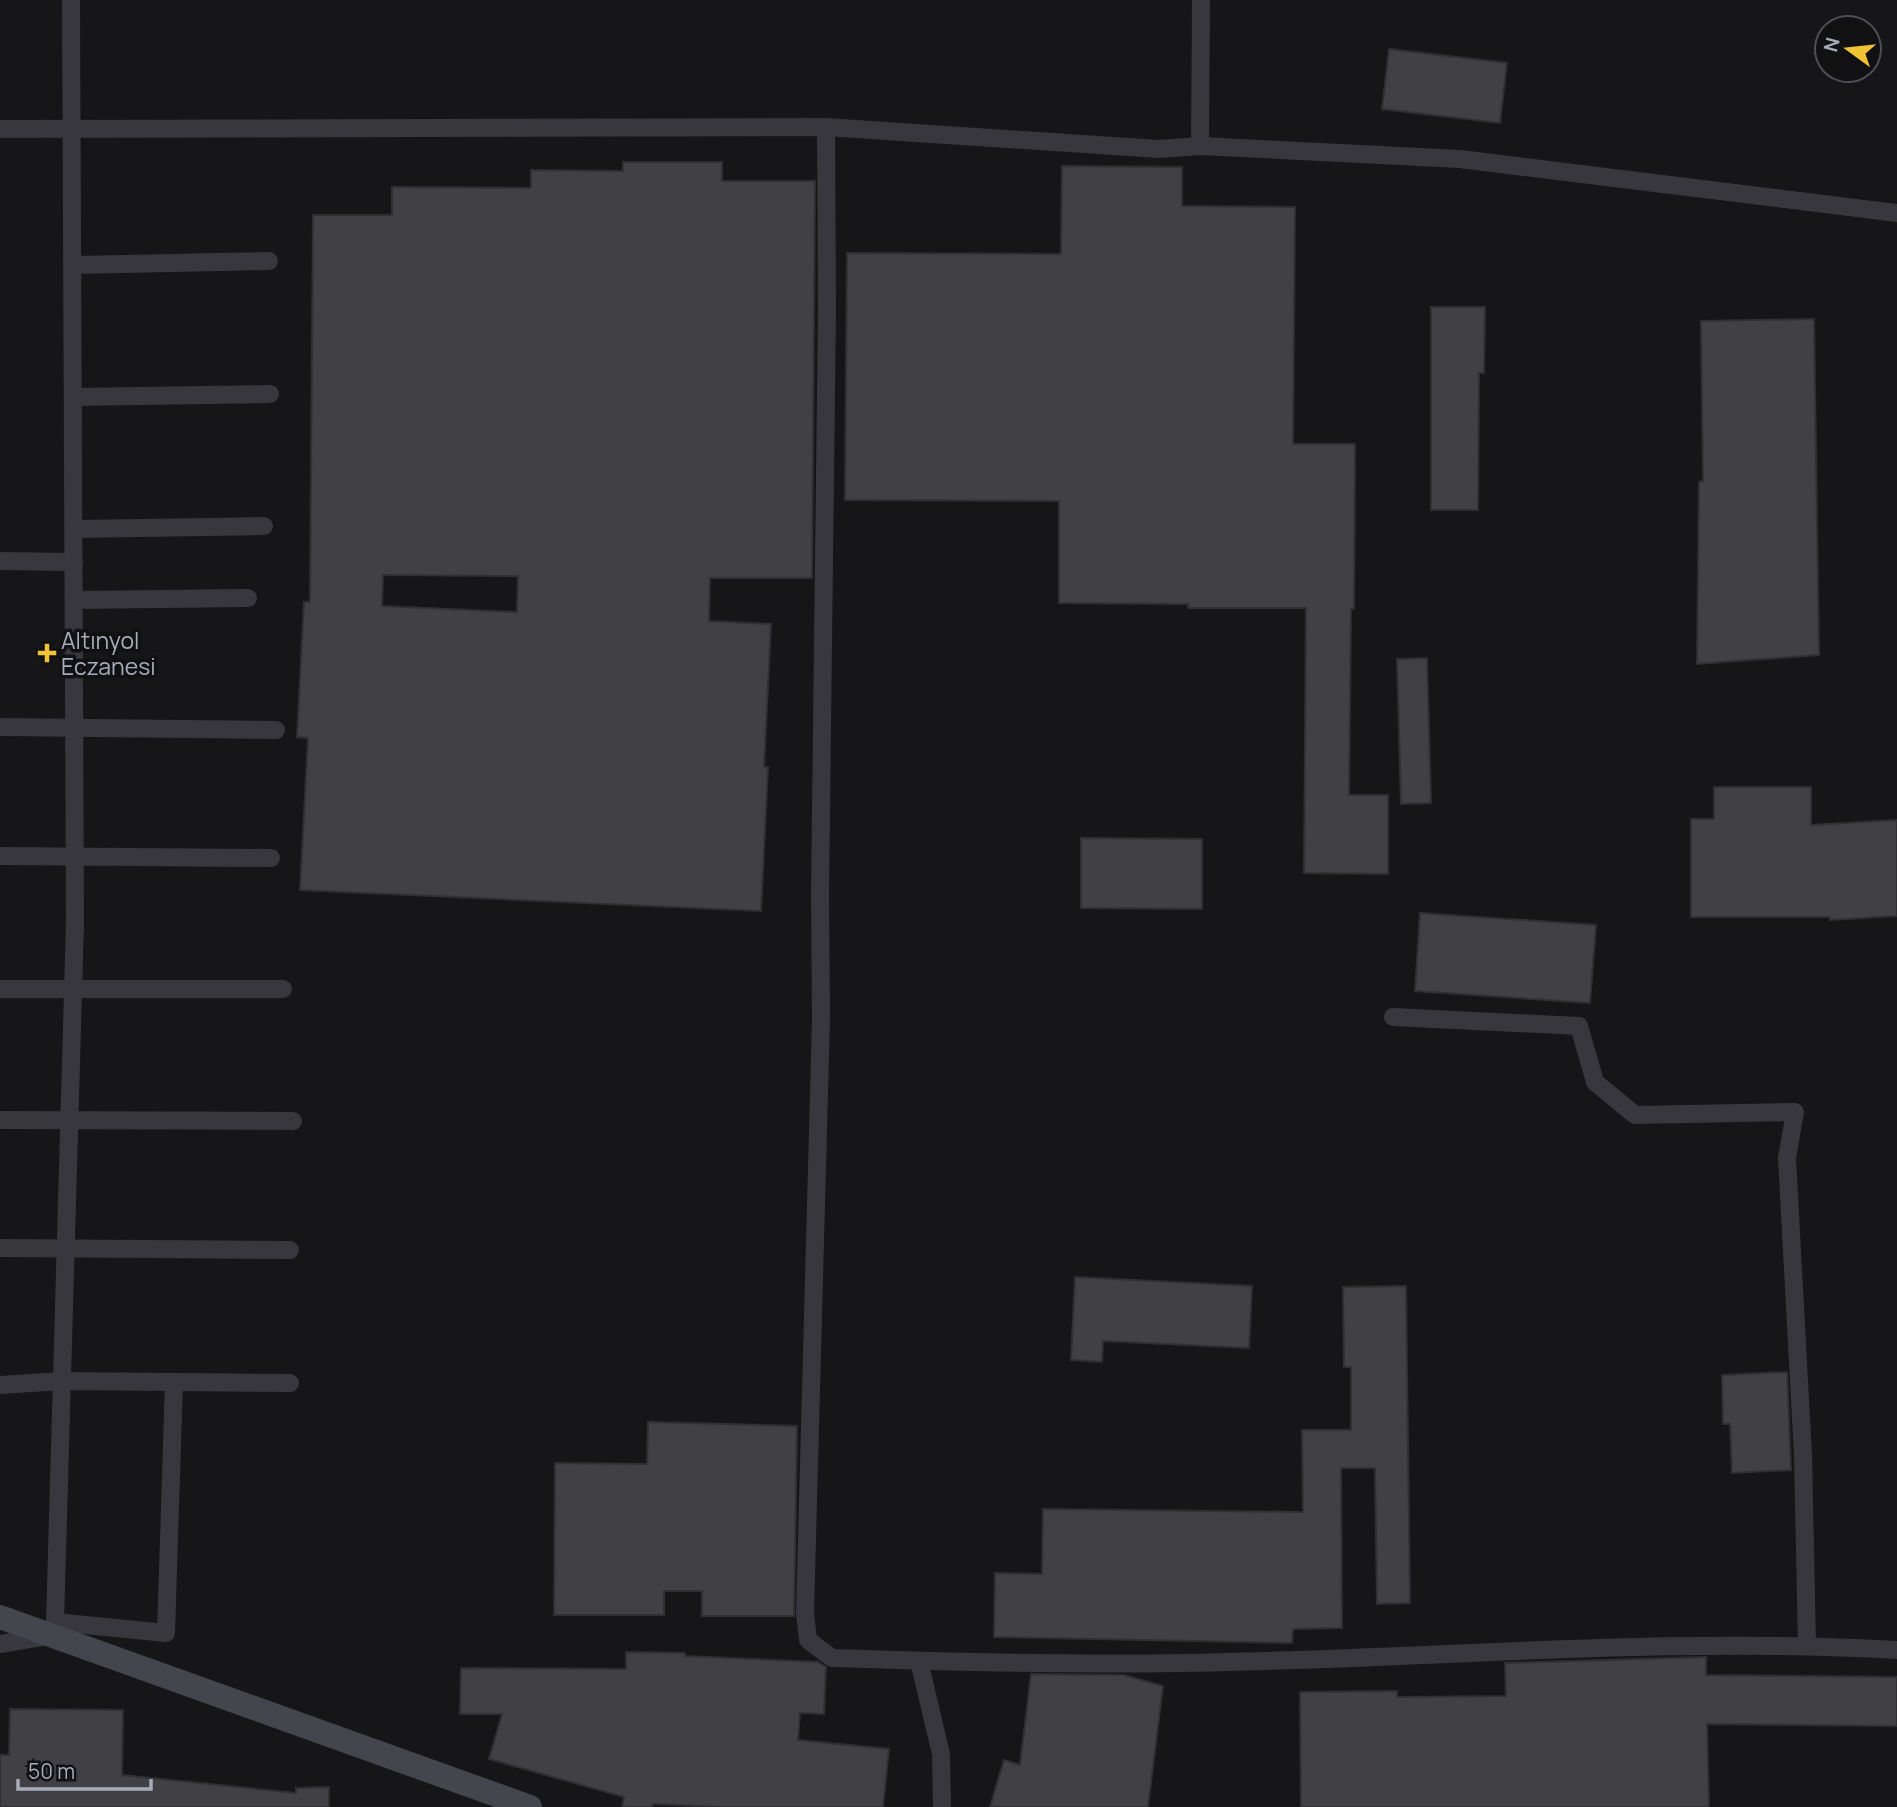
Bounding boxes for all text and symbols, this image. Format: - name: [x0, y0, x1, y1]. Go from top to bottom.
- north arrow: [1813, 14, 1883, 84]
- text: N: [1817, 35, 1846, 55]
- place label: Altınyol Eczanesi: [61, 624, 156, 682]
- marker: Altınyol Eczanesi: [39, 645, 55, 661]
- scale bar: [18, 1748, 150, 1792]
- text: 50 m: [28, 1757, 75, 1785]

